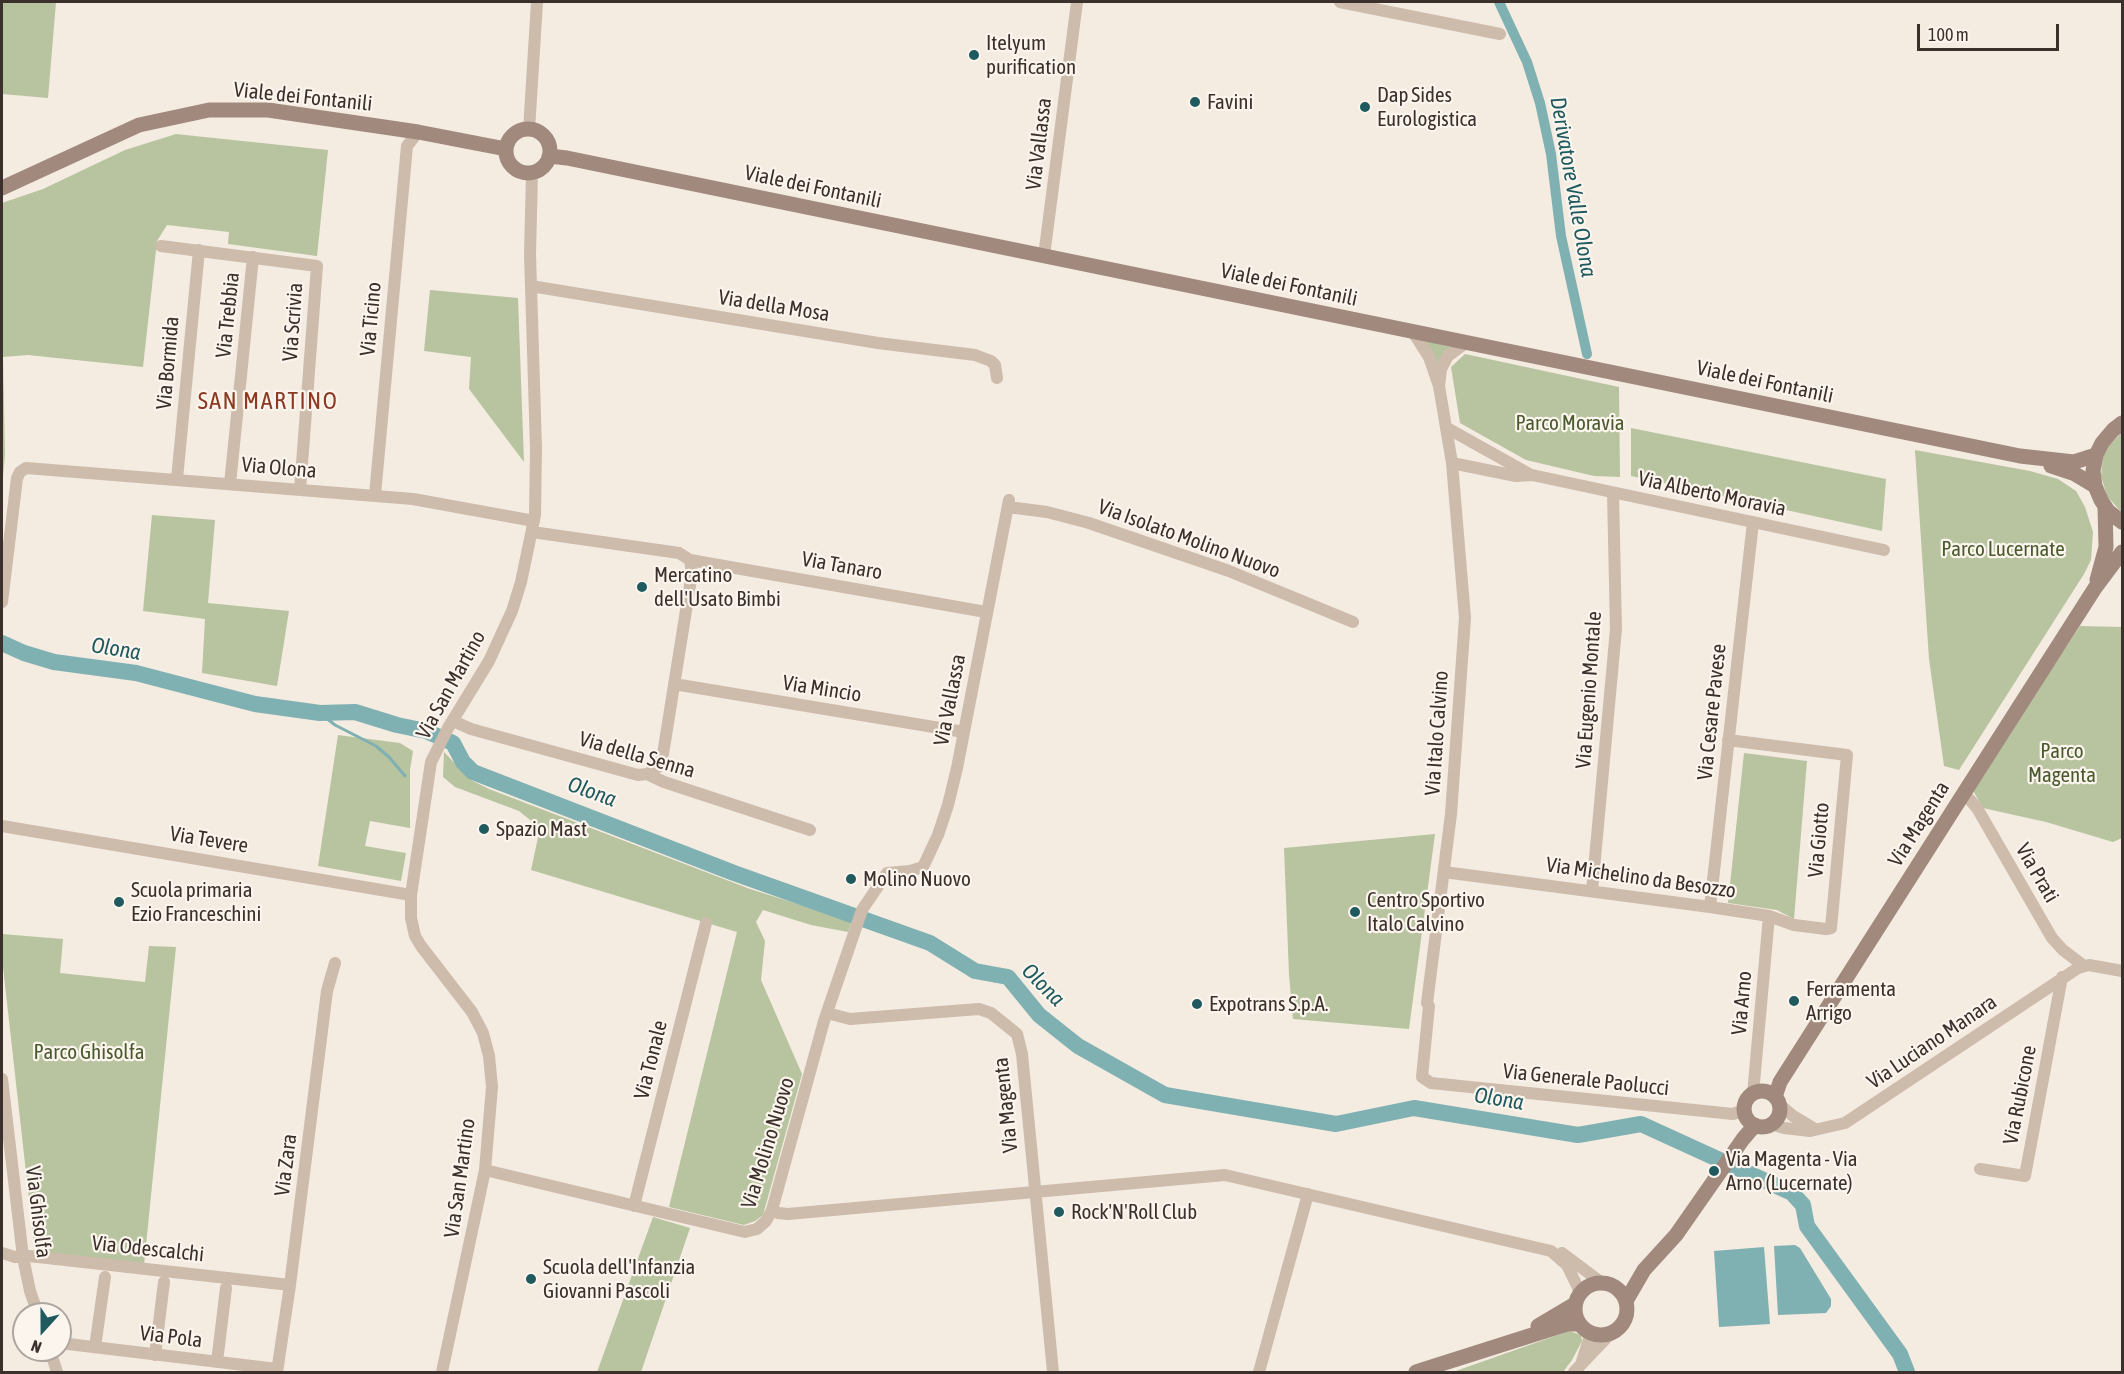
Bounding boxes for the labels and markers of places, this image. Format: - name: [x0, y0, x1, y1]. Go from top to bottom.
- place label: Itelyum purification: [986, 30, 1076, 80]
- marker: Itelyum purification: [967, 48, 981, 62]
- place label: Dap Sides Eurologistica: [1377, 82, 1477, 132]
- place label: Favini: [1207, 89, 1253, 115]
- marker: Favini: [1188, 95, 1202, 109]
- marker: Dap Sides Eurologistica: [1358, 100, 1372, 114]
- place label: Mercatino dell'Usato Bimbi: [654, 562, 781, 612]
- marker: Mercatino dell'Usato Bimbi: [635, 580, 649, 594]
- place label: Spazio Mast: [496, 816, 587, 842]
- marker: Spazio Mast: [477, 822, 491, 836]
- place label: Molino Nuovo: [863, 866, 971, 892]
- marker: Molino Nuovo: [844, 872, 858, 886]
- place label: Scuola primaria Ezio Franceschini: [131, 877, 261, 927]
- place label: Centro Sportivo Italo Calvino: [1367, 887, 1485, 937]
- marker: Scuola primaria Ezio Franceschini: [112, 895, 126, 909]
- marker: Centro Sportivo Italo Calvino: [1348, 905, 1362, 919]
- place label: Ferramenta Arrigo: [1806, 976, 1896, 1026]
- place label: Expotrans S.p.A.: [1209, 991, 1329, 1017]
- marker: Ferramenta Arrigo: [1787, 994, 1801, 1008]
- marker: Expotrans S.p.A.: [1190, 997, 1204, 1011]
- place label: Via Magenta - Via Arno (Lucernate): [1726, 1146, 1858, 1196]
- marker: Via Magenta - Via Arno (Lucernate): [1707, 1164, 1721, 1178]
- place label: Rock'N'Roll Club: [1071, 1199, 1197, 1225]
- marker: Rock'N'Roll Club: [1052, 1205, 1066, 1219]
- place label: Scuola dell'Infanzia Giovanni Pascoli: [543, 1254, 695, 1304]
- marker: Scuola dell'Infanzia Giovanni Pascoli: [524, 1272, 538, 1286]

